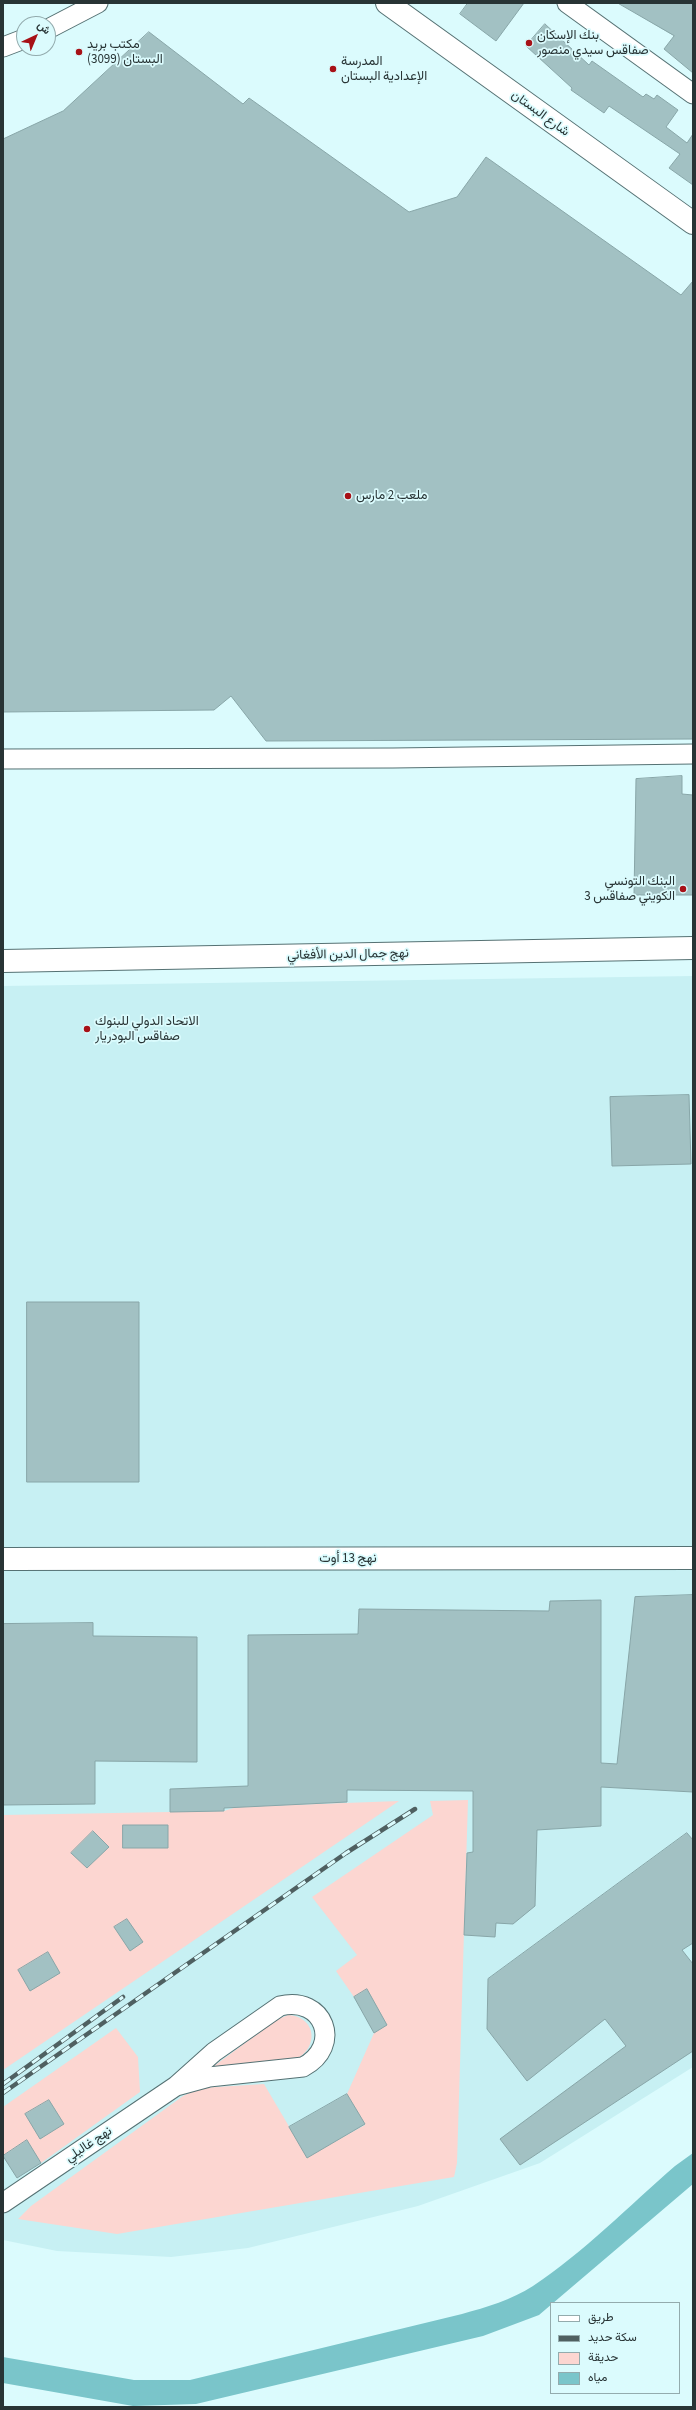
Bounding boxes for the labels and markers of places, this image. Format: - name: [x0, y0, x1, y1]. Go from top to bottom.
- place label: بنك الإسكان صفاقس سيدي منصور: [537, 28, 649, 59]
- place label: مكتب بريد البستان (3099): [87, 37, 163, 68]
- marker: بنك الإسكان صفاقس سيدي منصور: [524, 38, 534, 48]
- marker: مكتب بريد البستان (3099): [74, 47, 84, 57]
- place label: المدرسة الإعدادية البستان: [341, 54, 427, 85]
- marker: المدرسة الإعدادية البستان: [328, 64, 338, 74]
- place label: ملعب 2 مارس: [356, 488, 427, 504]
- marker: ملعب 2 مارس: [343, 491, 353, 501]
- place label: البنك التونسي الكويتي صفاقس 3: [584, 874, 675, 905]
- marker: البنك التونسي الكويتي صفاقس 3: [678, 884, 688, 894]
- place label: الاتحاد الدولي للبنوك صفاقس البودريار: [95, 1014, 199, 1045]
- marker: الاتحاد الدولي للبنوك صفاقس البودريار: [82, 1024, 92, 1034]

